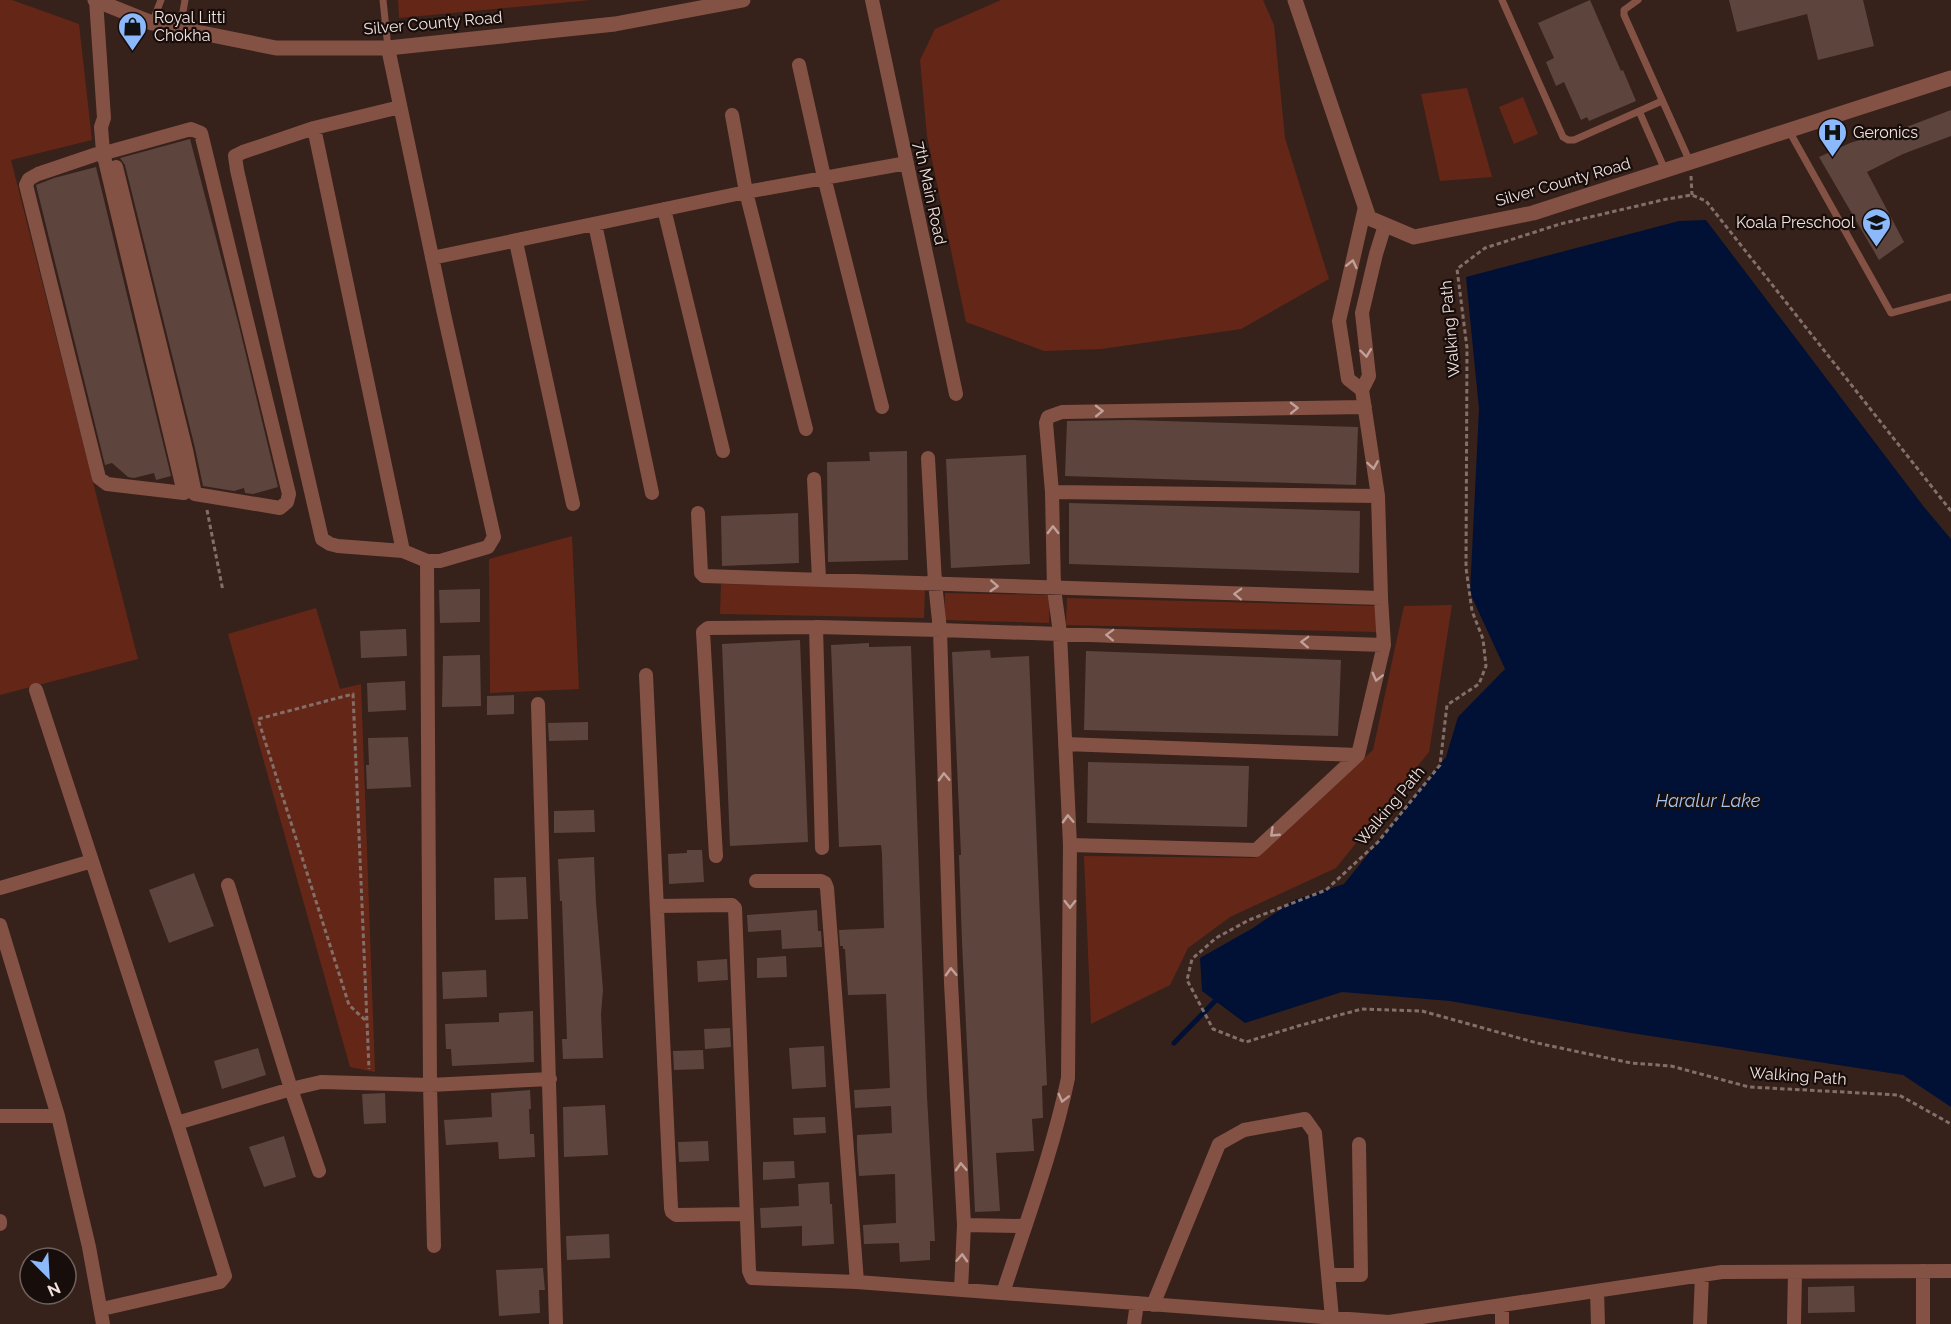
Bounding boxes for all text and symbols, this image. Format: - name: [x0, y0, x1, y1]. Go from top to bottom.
- street label: Silver County Road: [363, 7, 503, 39]
- place label: Royal Litti Chokha: [154, 8, 226, 45]
- shop icon: Royal Litti Chokha: [117, 10, 149, 52]
- hospital icon: Geronics: [1816, 116, 1848, 158]
- place label: Geronics: [1853, 123, 1918, 142]
- street label: 7th Main Road: [910, 140, 950, 247]
- street label: Silver County Road: [1493, 154, 1633, 210]
- school or university icon: Koala Preschool: [1860, 206, 1892, 248]
- place label: Koala Preschool: [1736, 213, 1856, 232]
- one-way arrow: [1344, 259, 1357, 269]
- street label: Walking Path: [1436, 280, 1464, 378]
- one-way arrow: [1360, 348, 1372, 357]
- one-way arrow: [1290, 402, 1299, 414]
- one-way arrow: [1095, 405, 1104, 418]
- one-way arrow: [1366, 460, 1379, 470]
- one-way arrow: [1047, 526, 1059, 535]
- one-way arrow: [989, 579, 998, 592]
- one-way arrow: [1234, 588, 1243, 600]
- one-way arrow: [1105, 629, 1114, 642]
- one-way arrow: [1300, 636, 1309, 649]
- one-way arrow: [1371, 671, 1384, 681]
- street label: Walking Path: [1351, 763, 1429, 849]
- one-way arrow: [938, 772, 951, 781]
- water label: Haralur Lake: [1656, 790, 1761, 811]
- one-way arrow: [1062, 815, 1075, 824]
- one-way arrow: [1270, 826, 1281, 837]
- one-way arrow: [1064, 899, 1076, 908]
- one-way arrow: [944, 967, 957, 976]
- street label: Walking Path: [1749, 1063, 1847, 1089]
- one-way arrow: [1058, 1093, 1071, 1103]
- one-way arrow: [954, 1162, 967, 1171]
- north arrow: [18, 1246, 78, 1306]
- one-way arrow: [956, 1253, 969, 1262]
- text: N: [44, 1278, 63, 1300]

